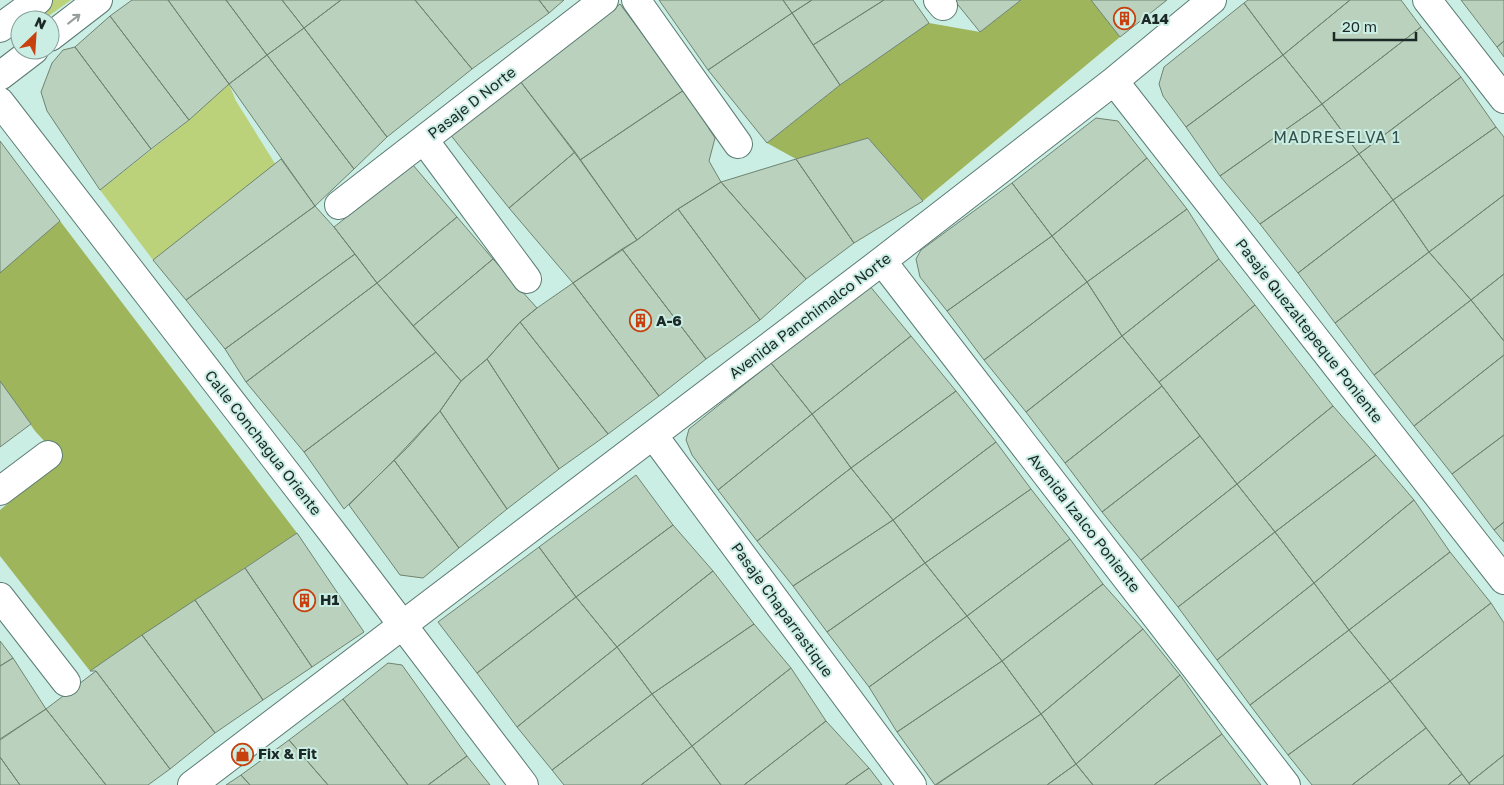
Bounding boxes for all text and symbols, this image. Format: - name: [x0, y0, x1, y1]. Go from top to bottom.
- building icon: A14: [1113, 7, 1137, 31]
- place label: A14: [1141, 9, 1169, 27]
- north arrow: [10, 10, 60, 60]
- scale bar: [1334, 10, 1416, 42]
- text: N: [32, 13, 49, 33]
- one-way arrow: [67, 13, 80, 24]
- text: 20 m: [1342, 17, 1377, 35]
- street label: Pasaje D Norte: [424, 62, 519, 142]
- district label: MADRESELVA 1: [1273, 127, 1401, 147]
- street label: Pasaje Quezaltepeque Poniente: [1232, 235, 1387, 426]
- street label: Avenida Panchimalco Norte: [725, 248, 894, 382]
- building icon: A-6: [628, 309, 652, 333]
- place label: A-6: [656, 311, 682, 329]
- street label: Calle Conchagua Oriente: [202, 366, 326, 519]
- street label: Avenida Izalco Poniente: [1025, 449, 1145, 596]
- street label: Pasaje Chaparrastique: [728, 539, 838, 680]
- building icon: H1: [292, 588, 316, 612]
- place label: H1: [320, 590, 339, 608]
- shop icon: Fix & Fit: [230, 742, 254, 766]
- place label: Fix & Fit: [258, 744, 317, 762]

